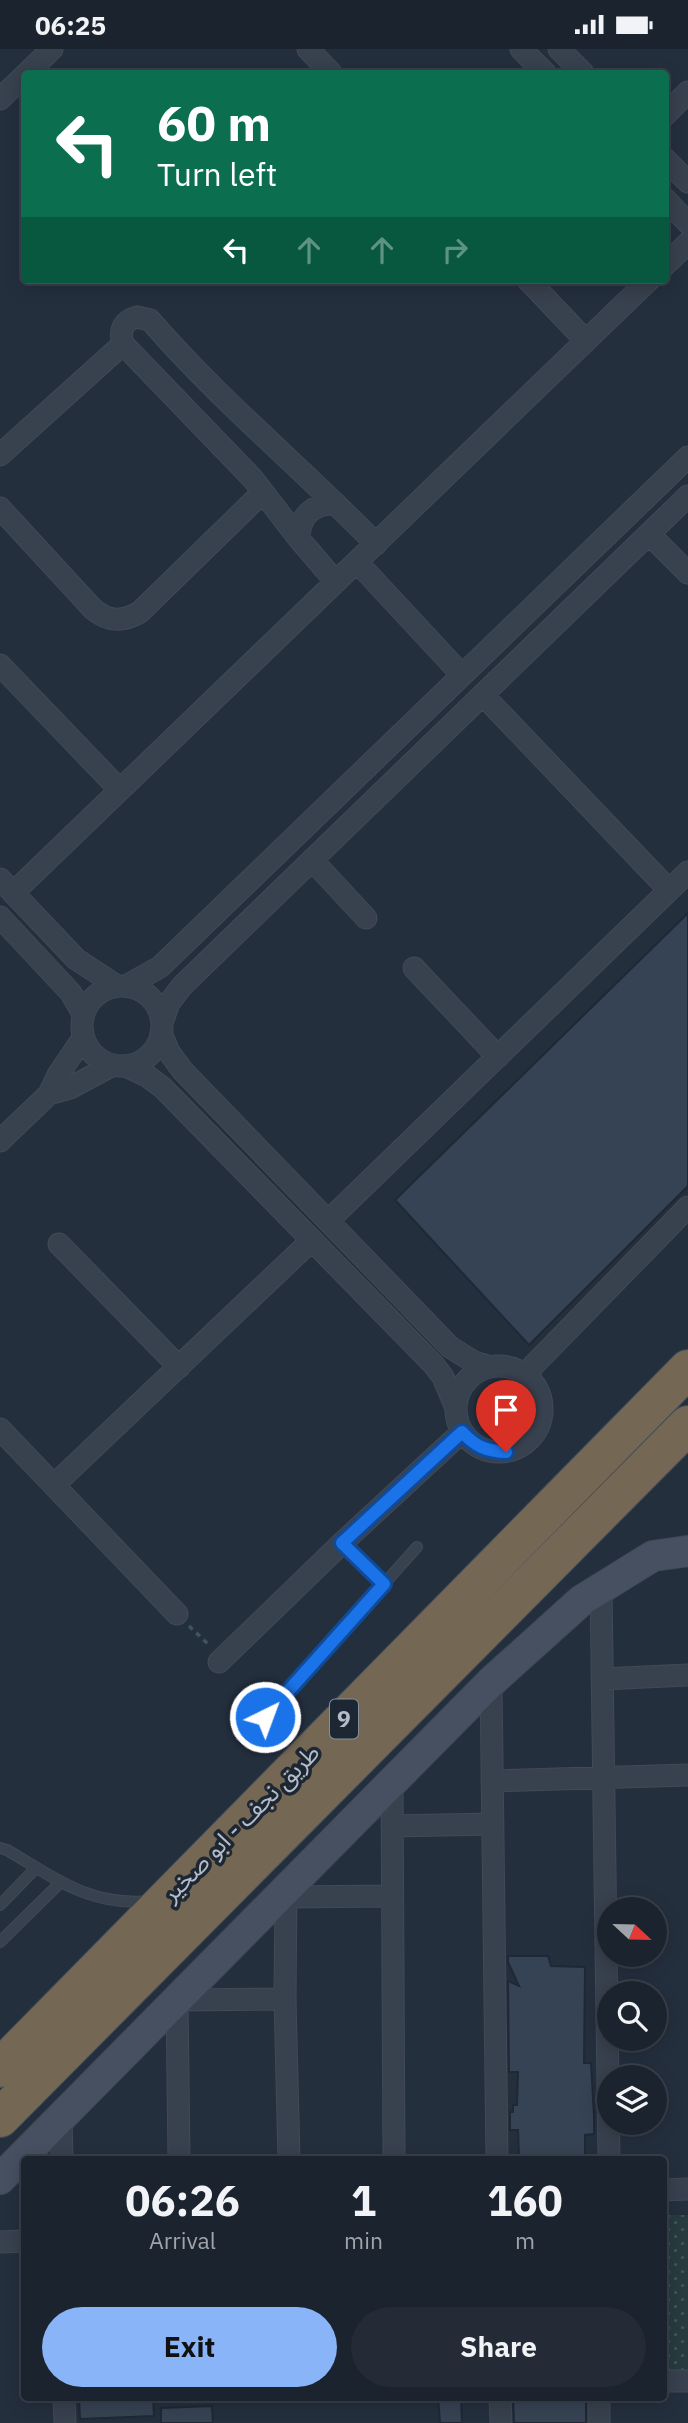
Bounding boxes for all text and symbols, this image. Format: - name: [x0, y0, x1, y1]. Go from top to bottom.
- text: 06:25: [35, 8, 106, 42]
- text: 60 m: [157, 91, 271, 154]
- icon: left: [42, 98, 133, 189]
- text: Turn left: [157, 153, 277, 195]
- icon: left: [217, 231, 255, 269]
- icon: ahead: [290, 231, 328, 269]
- icon: ahead: [363, 231, 401, 269]
- icon: right: [436, 231, 474, 269]
- pin: [476, 1380, 536, 1452]
- icon: arrive: [487, 1391, 525, 1429]
- position arrow: [228, 1680, 302, 1754]
- road number: 9: [330, 1700, 358, 1739]
- street label: طريق نجف - ابو صخير: [154, 1736, 326, 1909]
- north arrow: [597, 1897, 667, 1967]
- map controls: [597, 1897, 667, 2135]
- button: search: [597, 1981, 667, 2051]
- button: layers: [597, 2065, 667, 2135]
- text: 06:26: [125, 2173, 240, 2228]
- text: 1: [351, 2173, 376, 2228]
- text: 160: [487, 2173, 563, 2228]
- text: Arrival: [149, 2225, 216, 2255]
- text: min: [344, 2225, 383, 2255]
- text: m: [515, 2225, 535, 2255]
- button: Exit: [42, 2307, 337, 2387]
- button: Share: [351, 2307, 646, 2387]

